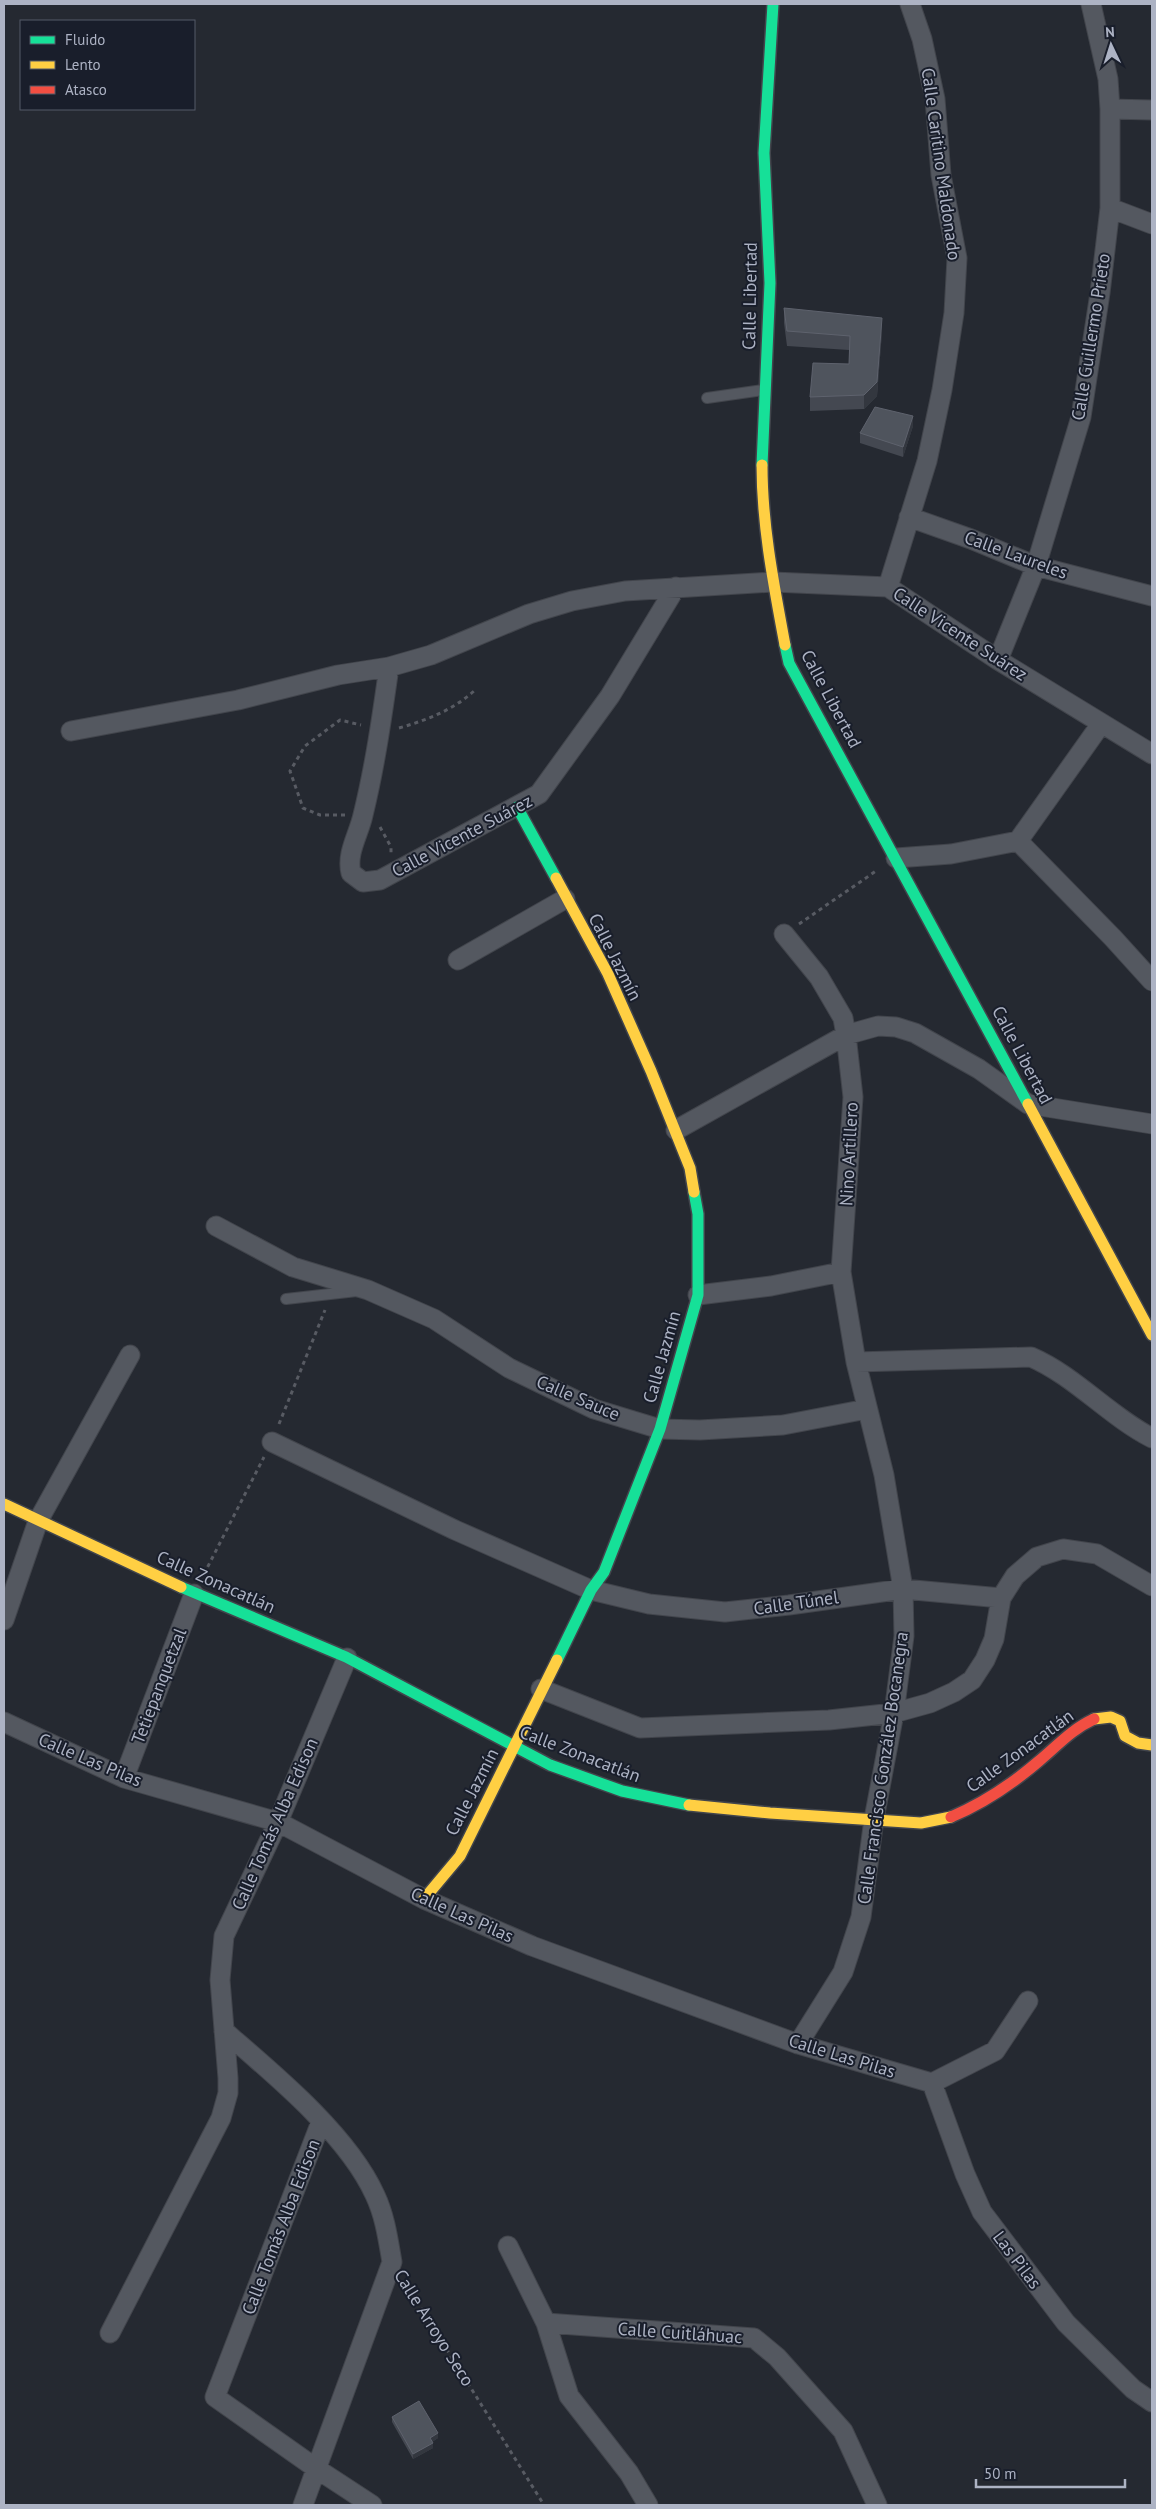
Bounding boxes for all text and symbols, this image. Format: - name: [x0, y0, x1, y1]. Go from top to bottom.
- legend: [20, 20, 195, 110]
- north arrow: [1086, 20, 1136, 70]
- text: N: [1105, 23, 1115, 41]
- text: Fluido: [65, 30, 105, 49]
- text: Lento: [65, 55, 101, 74]
- street label: Calle Caritino Maldonado: [917, 66, 966, 262]
- text: Atasco: [65, 80, 107, 99]
- street label: Calle Libertad: [737, 242, 762, 350]
- street label: Calle Guillermo Prieto: [1066, 252, 1115, 422]
- street label: Calle Laureles: [961, 525, 1071, 584]
- street label: Calle Vicente Suárez: [889, 582, 1032, 686]
- street label: Calle Libertad: [796, 646, 867, 752]
- street label: Calle Vicente Suárez: [388, 789, 536, 882]
- street label: Calle Jazmín: [584, 909, 647, 1004]
- street label: Calle Libertad: [987, 1002, 1058, 1108]
- street label: Nino Artillero: [834, 1101, 863, 1207]
- street label: Calle Jazmín: [637, 1308, 686, 1406]
- street label: Calle Sauce: [533, 1370, 623, 1425]
- street label: Calle Zonacatlán: [153, 1545, 279, 1618]
- street label: Calle Túnel: [752, 1585, 841, 1620]
- street label: Tetiepanquetzal: [126, 1624, 191, 1747]
- street label: Calle Francisco González Bocanegra: [852, 1630, 913, 1906]
- street label: Calle Zonacatlán: [961, 1704, 1078, 1797]
- street label: Calle Zonacatlán: [517, 1720, 644, 1787]
- street label: Calle Las Pilas: [35, 1727, 145, 1792]
- street label: Calle Tomás Alba Edison: [226, 1734, 323, 1913]
- street label: Calle Jazmín: [440, 1744, 503, 1839]
- street label: Calle Las Pilas: [407, 1882, 517, 1947]
- street label: Calle Las Pilas: [786, 2028, 898, 2083]
- street label: Calle Tomás Alba Edison: [236, 2136, 325, 2318]
- street label: Las Pilas: [988, 2226, 1047, 2293]
- street label: Calle Arroyo Seco: [389, 2265, 480, 2390]
- street label: Calle Cuitláhuac: [617, 2317, 743, 2348]
- scale bar: [976, 2456, 1125, 2488]
- text: 50 m: [984, 2464, 1017, 2483]

